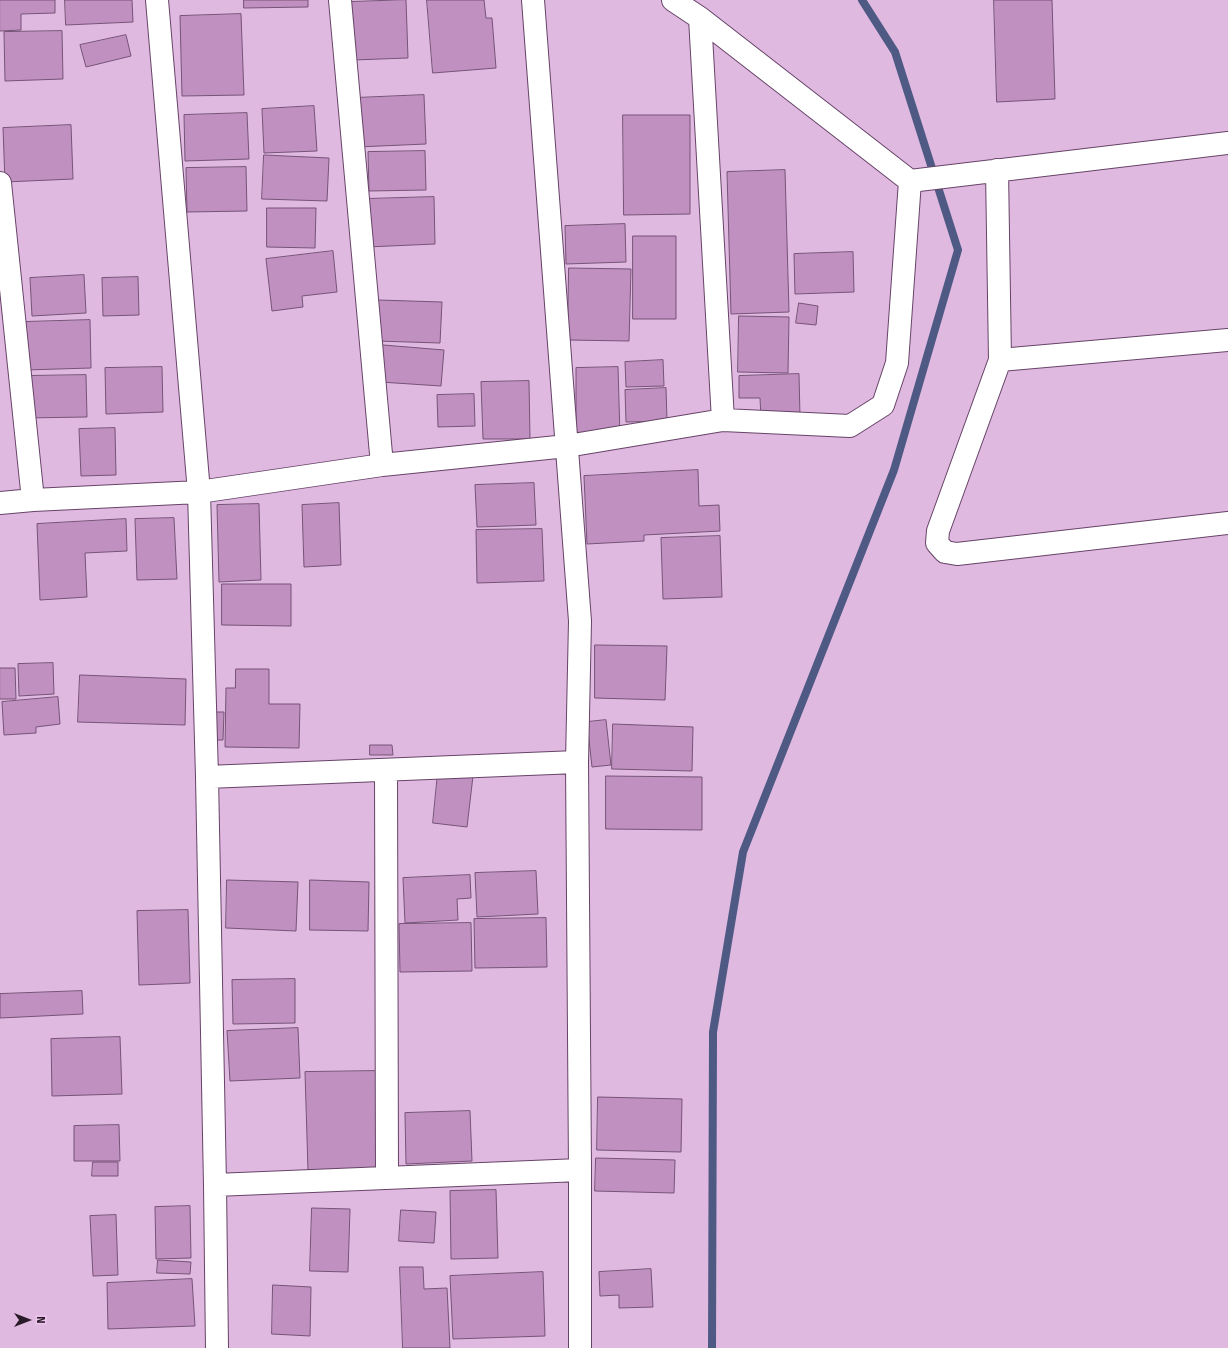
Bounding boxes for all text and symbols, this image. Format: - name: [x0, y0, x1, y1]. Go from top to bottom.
- north arrow: [8, 1300, 48, 1340]
- text: N: [34, 1316, 47, 1324]

